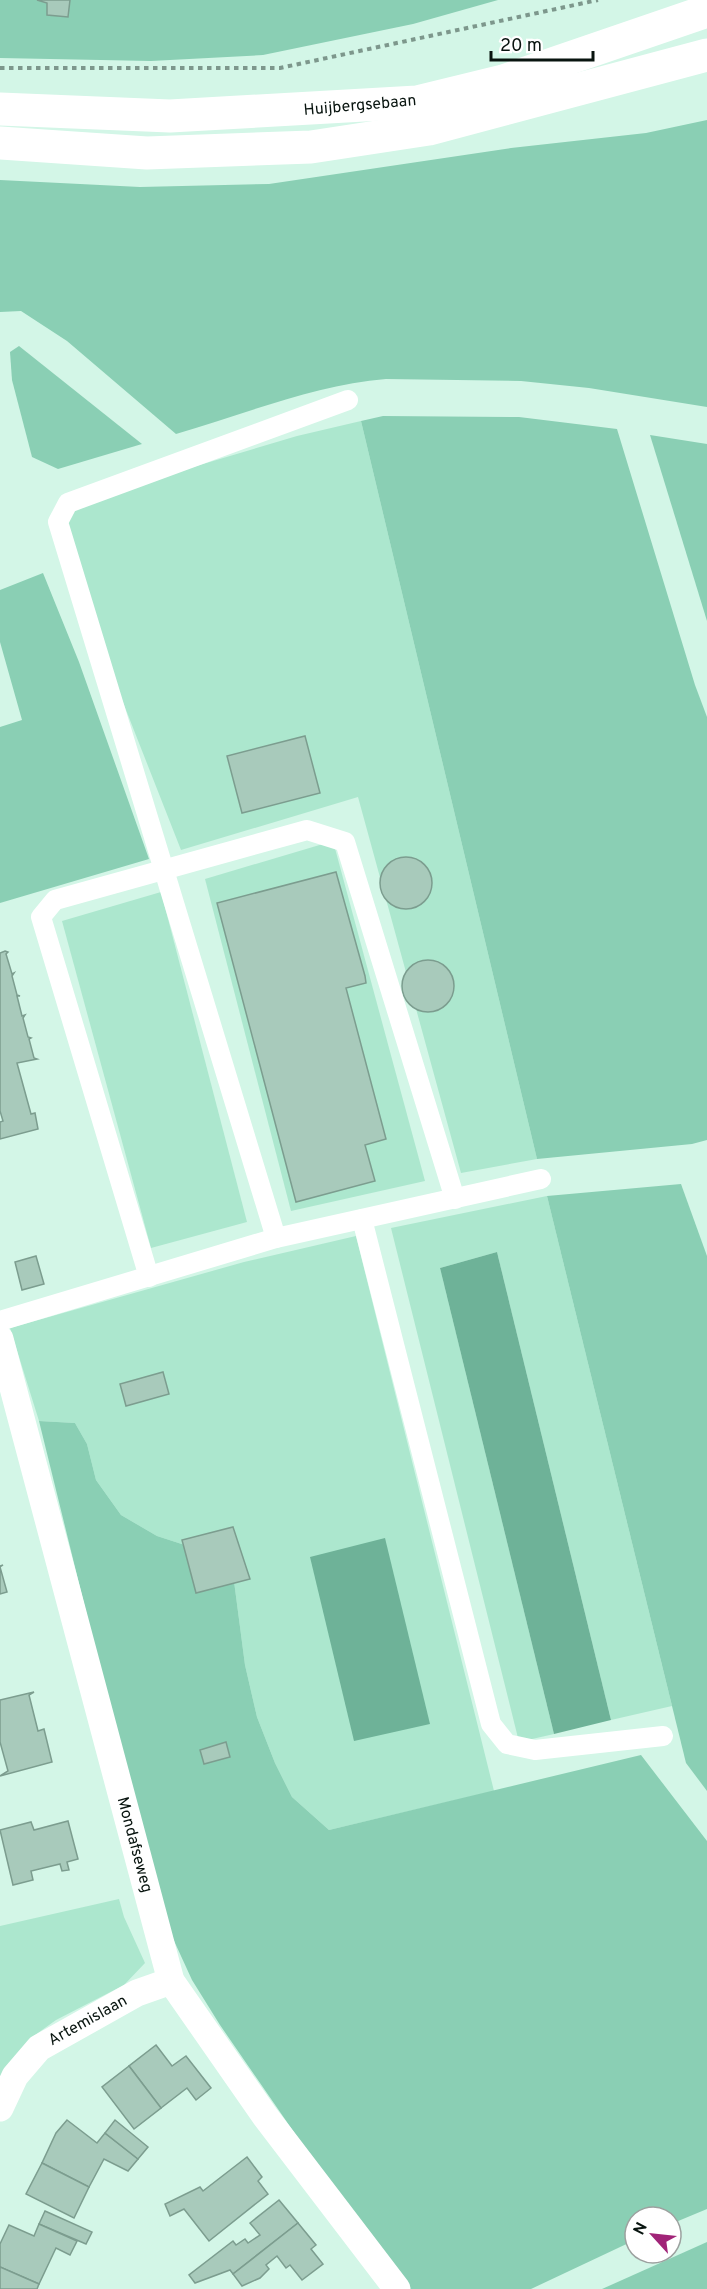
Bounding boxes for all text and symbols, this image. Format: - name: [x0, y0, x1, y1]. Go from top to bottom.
- scale bar: [491, 24, 593, 62]
- text: 20 m: [500, 35, 542, 58]
- street label: Huijbergsebaan: [303, 91, 417, 121]
- street label: Mondafseweg: [112, 1795, 156, 1895]
- street label: Artemislaan: [45, 1991, 131, 2051]
- north arrow: [623, 2205, 683, 2265]
- text: N: [630, 2219, 653, 2239]

